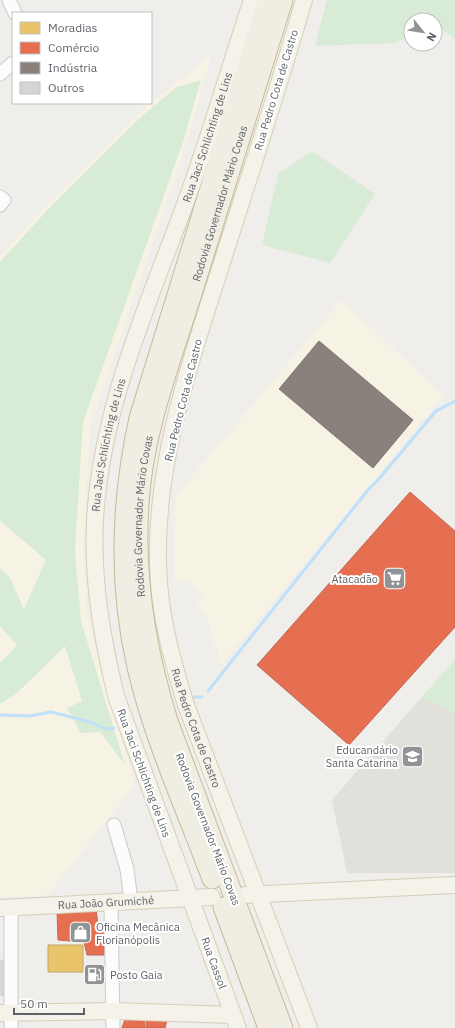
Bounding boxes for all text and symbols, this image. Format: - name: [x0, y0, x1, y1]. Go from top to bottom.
- legend: [12, 12, 152, 104]
- north arrow: [403, 12, 443, 52]
- text: Moradias: [48, 20, 98, 35]
- street label: Rua Pedro Cota de Castro: [251, 28, 301, 152]
- text: N: [424, 30, 440, 44]
- text: Comércio: [48, 40, 100, 55]
- text: Indústria: [48, 60, 98, 75]
- street label: Rua Jaci Schlichting de Lins: [179, 70, 235, 204]
- text: Outros: [48, 80, 85, 95]
- street label: Rodovia Governador Mário Covas: [189, 124, 250, 283]
- street label: Rua Pedro Cota de Castro: [161, 337, 205, 463]
- street label: Rua Jaci Schlichting de Lins: [89, 376, 129, 512]
- street label: Rodovia Governador Mário Covas: [131, 434, 156, 598]
- supermarket icon: Atacadão: [381, 566, 407, 592]
- place label: Atacadão: [331, 572, 378, 586]
- street label: Rua Pedro Cota de Castro: [168, 667, 224, 790]
- street label: Rua Jaci Schlichting de Lins: [114, 707, 174, 839]
- place label: Educandário Santa Catarina: [326, 743, 398, 770]
- school or university icon: Educandário Santa Catarina: [400, 743, 426, 769]
- street label: Rodovia Governador Mário Covas: [172, 751, 244, 907]
- street label: Rua João Grumiché: [57, 893, 154, 912]
- shop icon: Oficina Mecânica Florianópolis: [68, 920, 94, 946]
- place label: Oficina Mecânica Florianópolis: [96, 920, 180, 947]
- street label: Rua Cassol: [198, 935, 230, 991]
- fuel station icon: Posto Gaia: [81, 962, 107, 988]
- place label: Posto Gaia: [110, 968, 163, 982]
- scale bar: [14, 990, 84, 1016]
- text: 50 m: [20, 996, 48, 1011]

